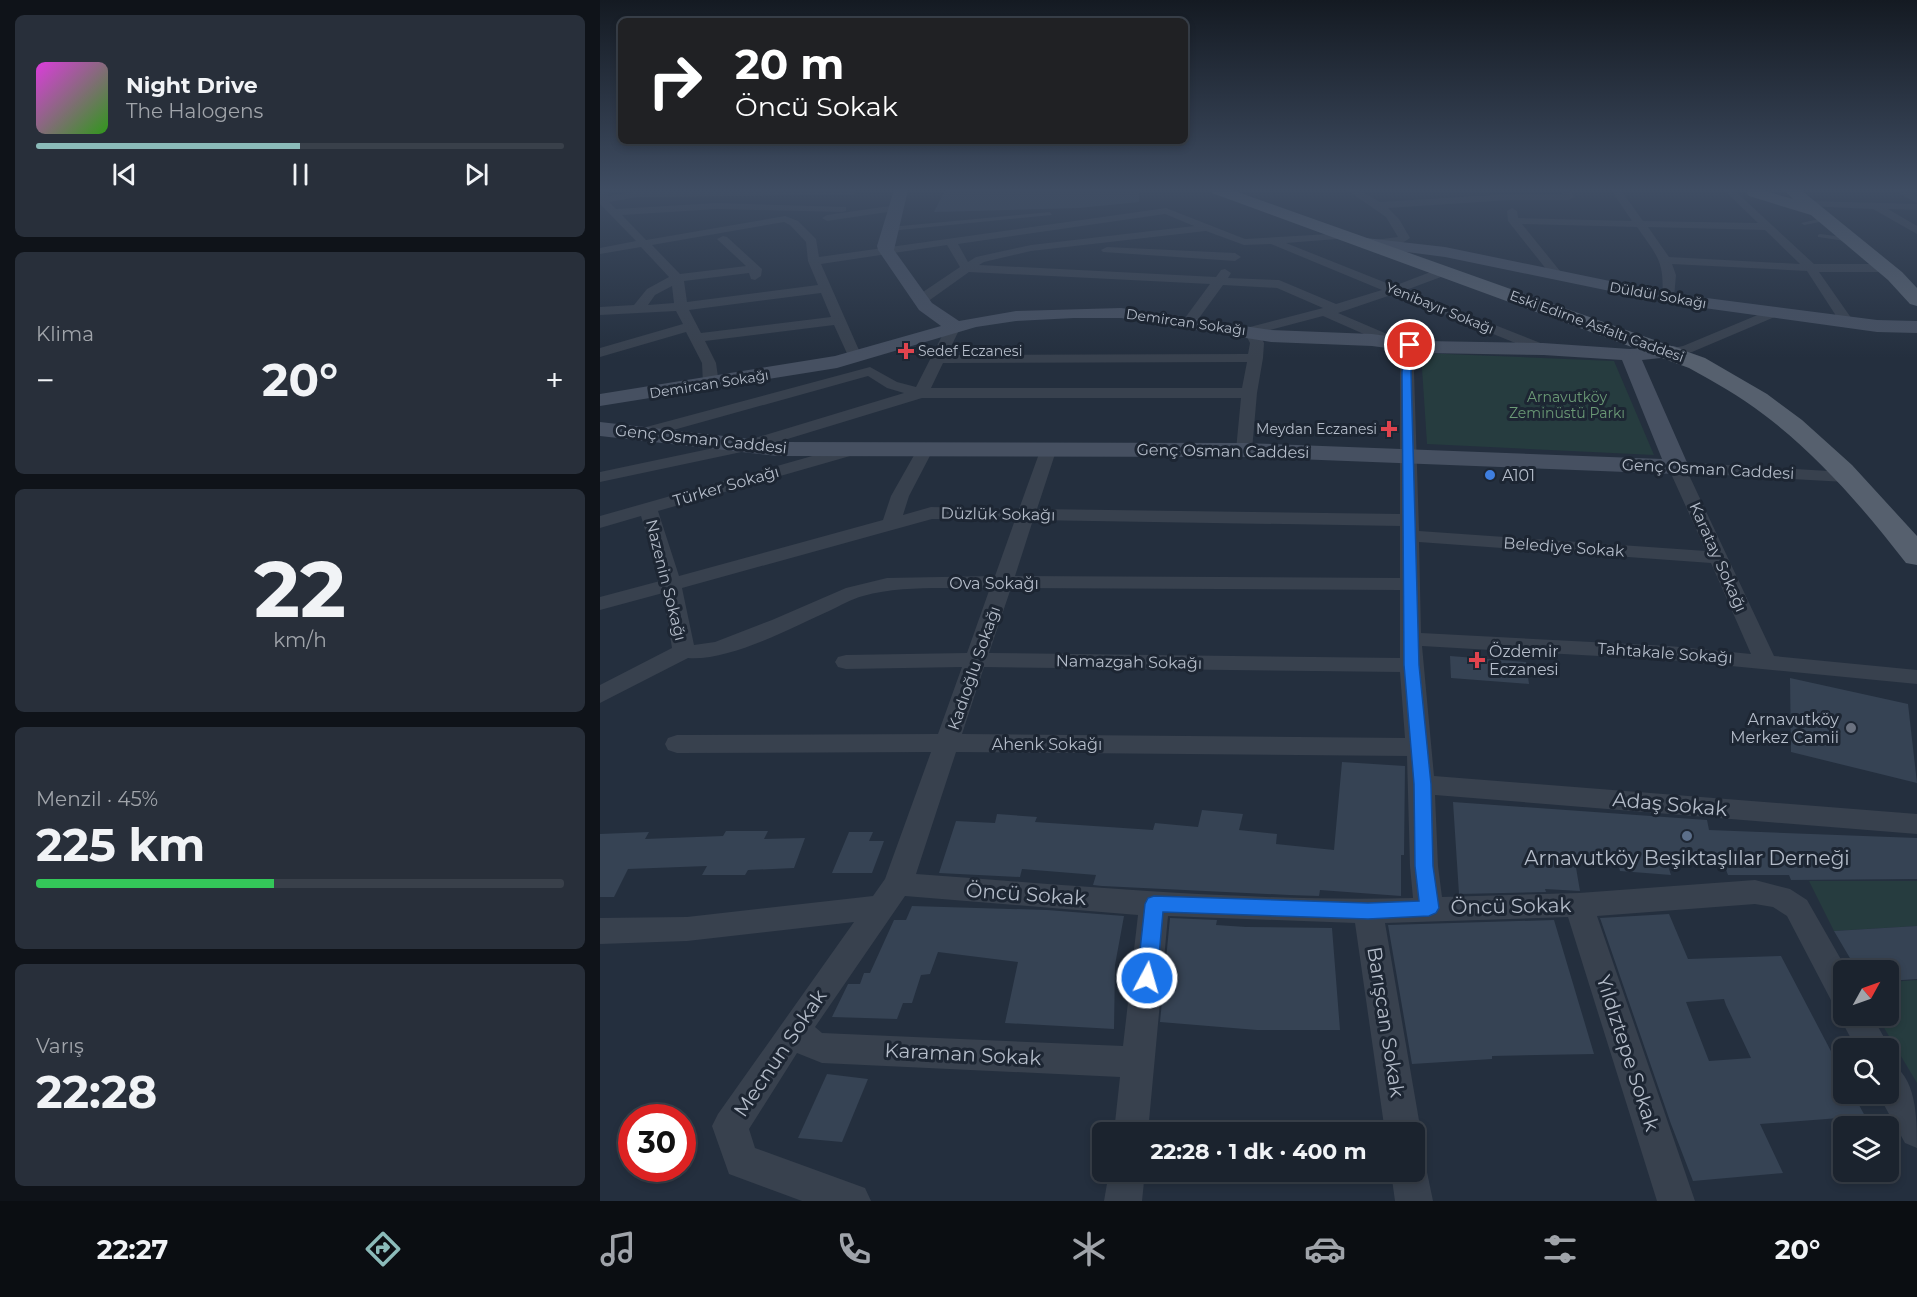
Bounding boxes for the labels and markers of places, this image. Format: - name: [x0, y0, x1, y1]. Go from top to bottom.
- pin: [1384, 319, 1435, 370]
- place label: Sedef Eczanesi: [918, 342, 1022, 360]
- marker: Sedef Eczanesi: [899, 344, 913, 358]
- place label: Meydan Eczanesi: [1256, 420, 1377, 438]
- marker: Meydan Eczanesi: [1382, 422, 1396, 436]
- place label: A101: [1502, 466, 1535, 485]
- marker: A101: [1483, 468, 1497, 482]
- place label: Özdemir Eczanesi: [1489, 641, 1559, 679]
- marker: Özdemir Eczanesi: [1470, 653, 1484, 667]
- place label: Arnavutköy Merkez Camii: [1730, 710, 1839, 747]
- marker: Arnavutköy Merkez Camii: [1844, 721, 1858, 735]
- marker: Arnavutköy Beşiktaşlılar Derneği: [1680, 829, 1694, 843]
- place label: Arnavutköy Beşiktaşlılar Derneği: [1524, 846, 1850, 870]

